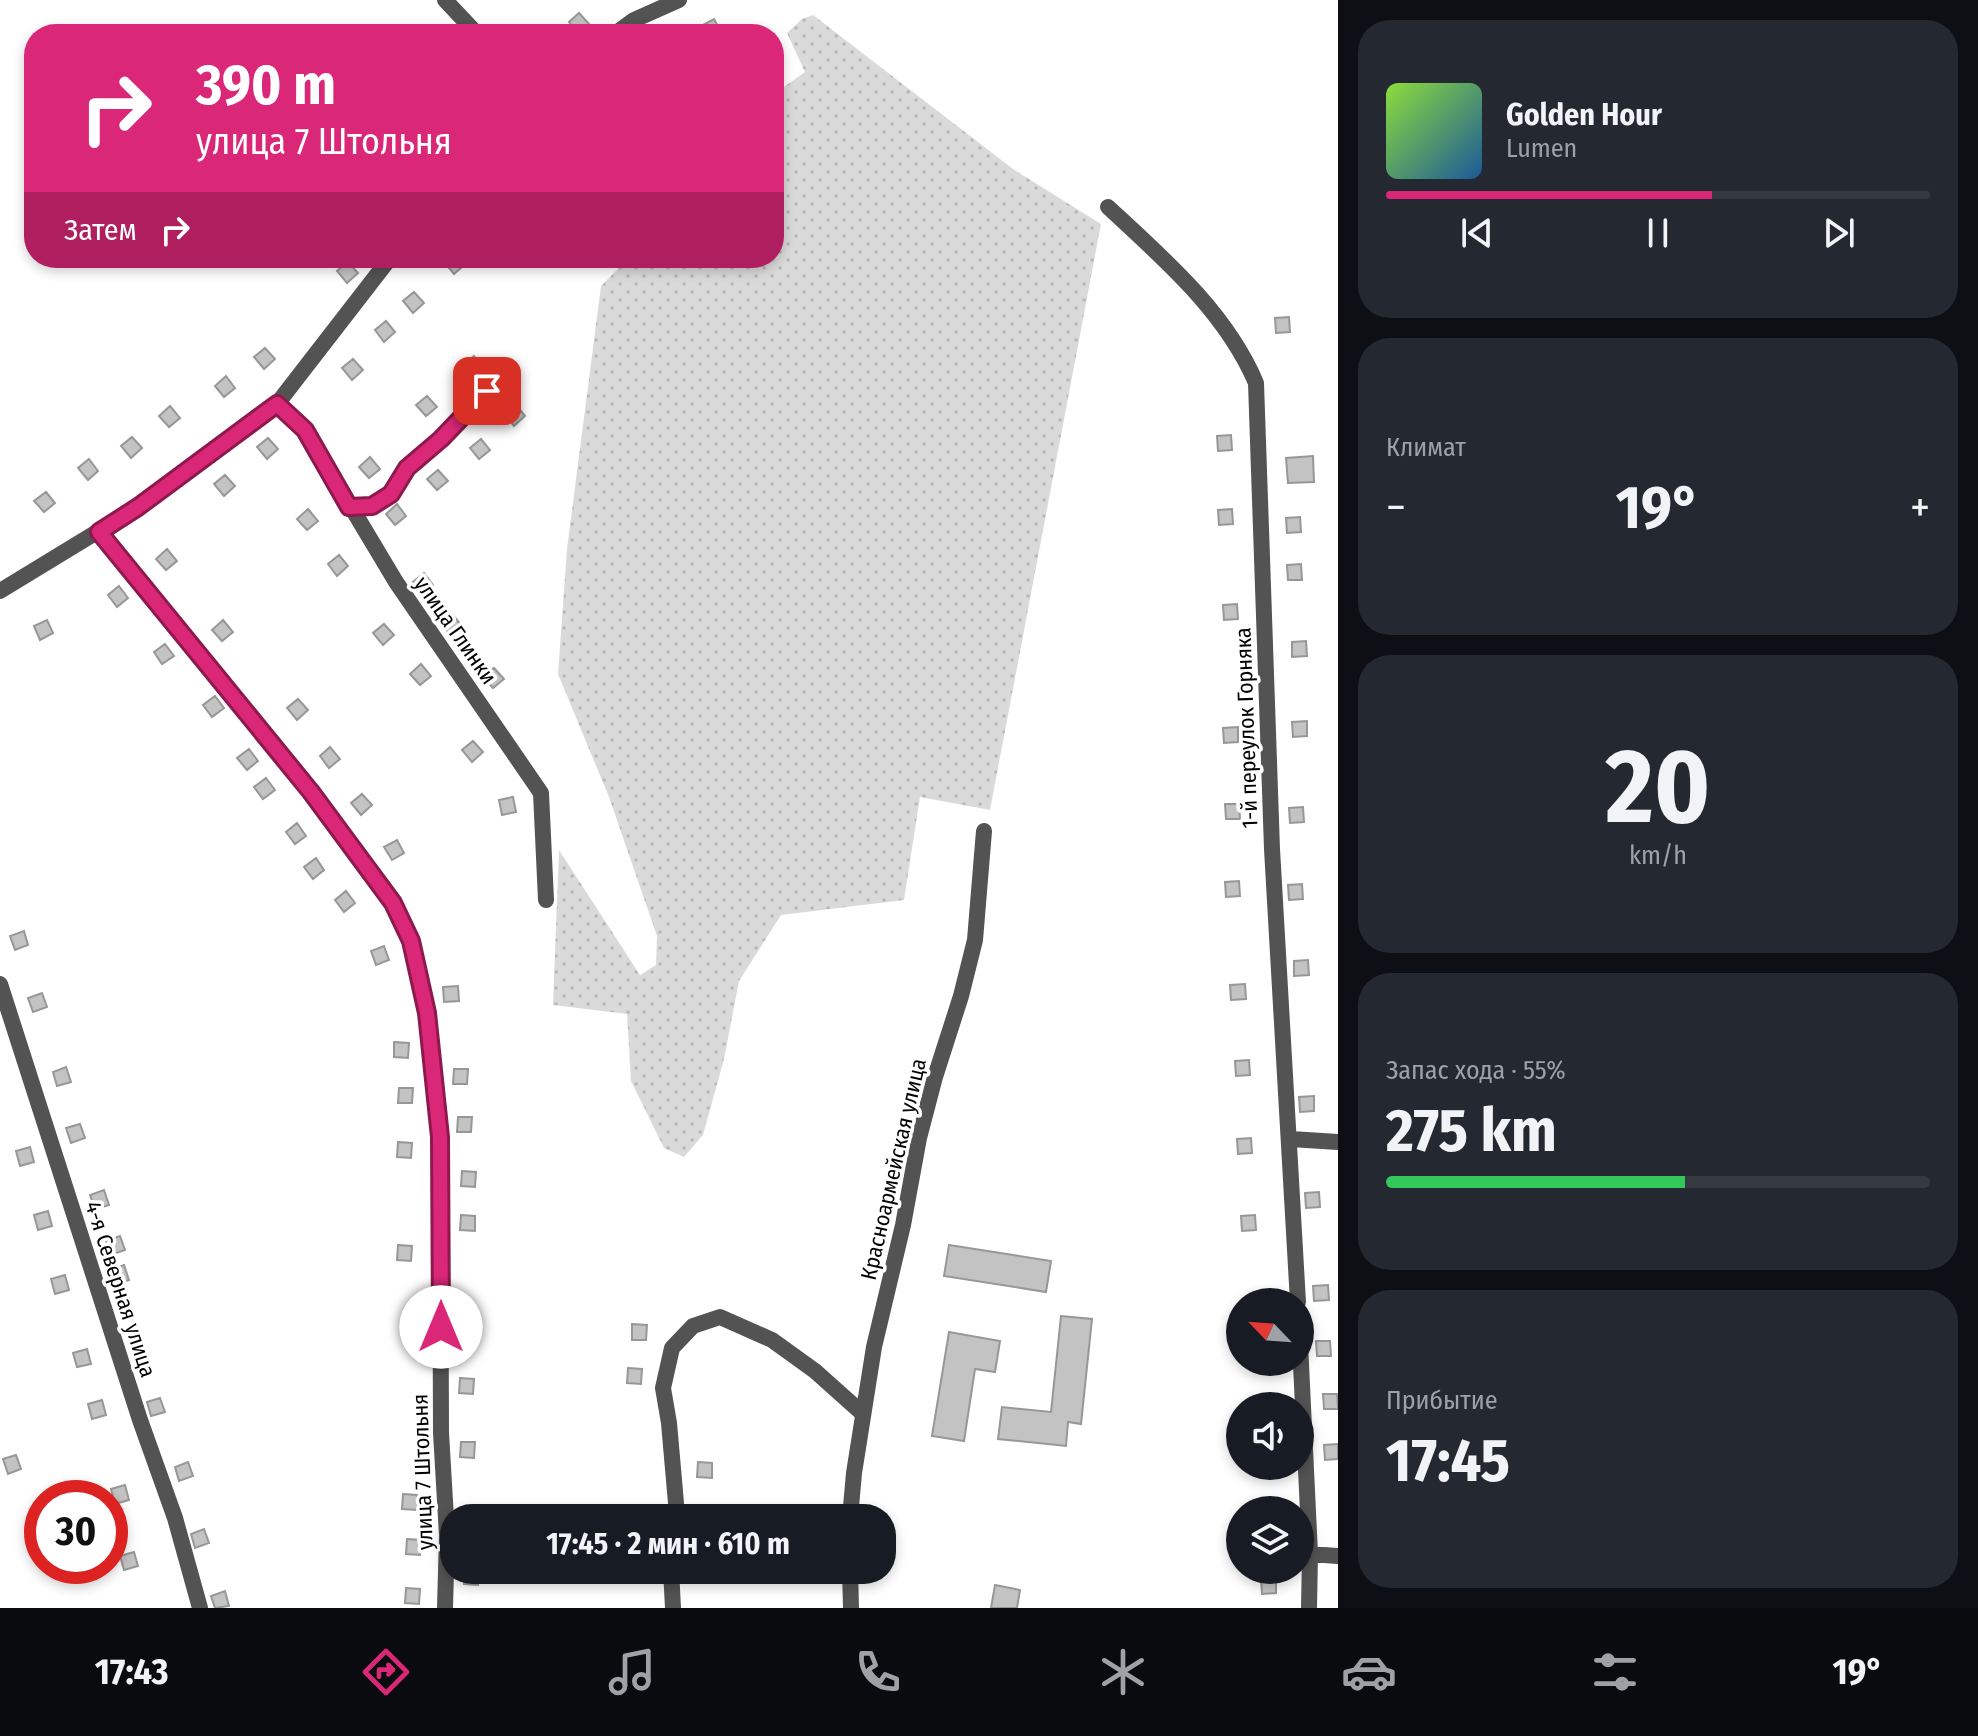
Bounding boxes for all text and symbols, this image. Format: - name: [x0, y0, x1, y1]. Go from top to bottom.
- text: 390 m: [196, 52, 336, 119]
- icon: right: [64, 56, 168, 160]
- text: Golden Hour: [1506, 97, 1662, 133]
- text: улица 7 Штольня: [196, 120, 452, 164]
- text: Lumen: [1506, 133, 1577, 164]
- icon: right: [153, 208, 197, 252]
- icon: previous: [1455, 211, 1499, 255]
- icon: pause: [1636, 211, 1680, 255]
- icon: next: [1817, 211, 1861, 255]
- text: Затем: [64, 212, 137, 248]
- pin: [453, 357, 521, 425]
- icon: arrive: [465, 369, 509, 413]
- text: Климат: [1386, 432, 1466, 463]
- text: 19°: [1616, 472, 1700, 544]
- text: −: [1386, 481, 1406, 534]
- text: +: [1910, 481, 1930, 534]
- street label: улица Глинки: [409, 571, 503, 689]
- street label: 1-й переулок Горняка: [1229, 627, 1264, 829]
- text: 20: [1606, 725, 1710, 850]
- text: km/h: [1629, 840, 1687, 871]
- text: Запас хода · 55%: [1386, 1055, 1566, 1086]
- street label: Красноармейская улица: [855, 1056, 932, 1282]
- text: 275 km: [1386, 1095, 1557, 1167]
- street label: 4-я Северная улица: [79, 1198, 162, 1381]
- position arrow: [399, 1285, 483, 1369]
- north arrow: [1226, 1288, 1314, 1376]
- map controls: [1226, 1288, 1314, 1584]
- text: Прибытие: [1386, 1385, 1498, 1416]
- button: sound: [1226, 1392, 1314, 1480]
- street label: улица 7 Штольня: [406, 1393, 439, 1551]
- text: 17:45: [1386, 1425, 1510, 1497]
- speed limit sign: 30: [24, 1480, 128, 1584]
- button: layers: [1226, 1496, 1314, 1584]
- text: 17:45 · 2 мин · 610 m: [546, 1526, 790, 1562]
- icon: directions: [358, 1644, 414, 1700]
- icon: music: [604, 1644, 660, 1700]
- icon: phone: [850, 1644, 906, 1700]
- icon: climate: [1095, 1644, 1151, 1700]
- icon: car: [1341, 1644, 1397, 1700]
- icon: filters: [1587, 1644, 1643, 1700]
- text: 17:43: [95, 1650, 169, 1694]
- text: 19°: [1832, 1650, 1883, 1694]

